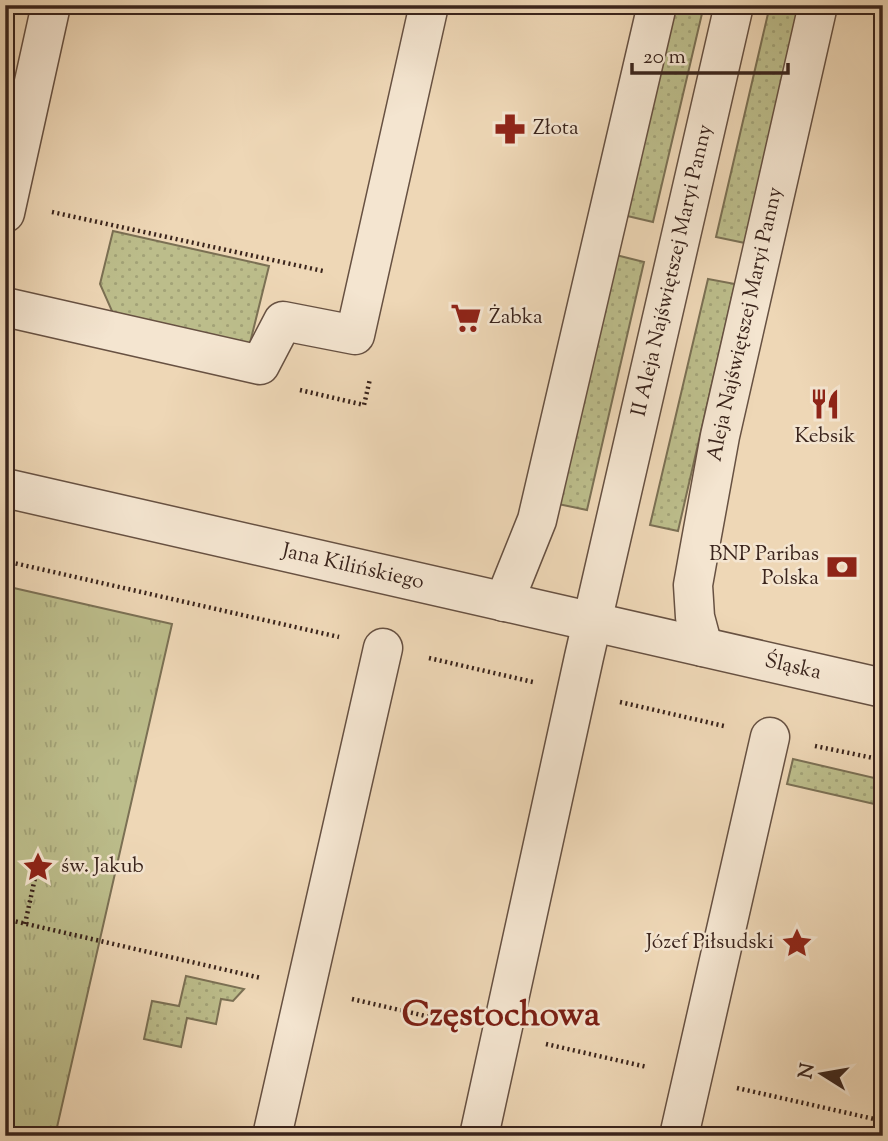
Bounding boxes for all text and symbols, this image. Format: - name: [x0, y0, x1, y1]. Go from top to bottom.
- scale bar: [632, 32, 788, 76]
- text: 20 m: [643, 43, 686, 73]
- pharmacy icon: Złota: [493, 112, 527, 146]
- place label: Złota: [533, 114, 579, 144]
- street label: II Aleja Najświętszej Maryi Panny: [625, 121, 721, 420]
- street label: Aleja Najświętszej Maryi Panny: [701, 184, 791, 464]
- supermarket icon: Żabka: [449, 301, 483, 335]
- place label: Żabka: [489, 303, 543, 333]
- restaurant icon: Kebsik: [808, 387, 842, 421]
- place label: Kebsik: [794, 422, 856, 452]
- street label: Jana Kilińskiego: [278, 536, 427, 598]
- place label: BNP Paribas Polska: [709, 540, 819, 594]
- bank icon: BNP Paribas Polska: [825, 550, 859, 584]
- street label: Śląska: [761, 646, 824, 689]
- place icon: św. Jakub: [21, 850, 55, 884]
- place label: św. Jakub: [61, 852, 144, 882]
- place icon: Józef Piłsudski: [780, 926, 814, 960]
- place label: Józef Piłsudski: [645, 928, 774, 958]
- district label: Częstochowa: [402, 991, 600, 1042]
- north arrow: [786, 1040, 856, 1110]
- text: N: [793, 1061, 822, 1081]

